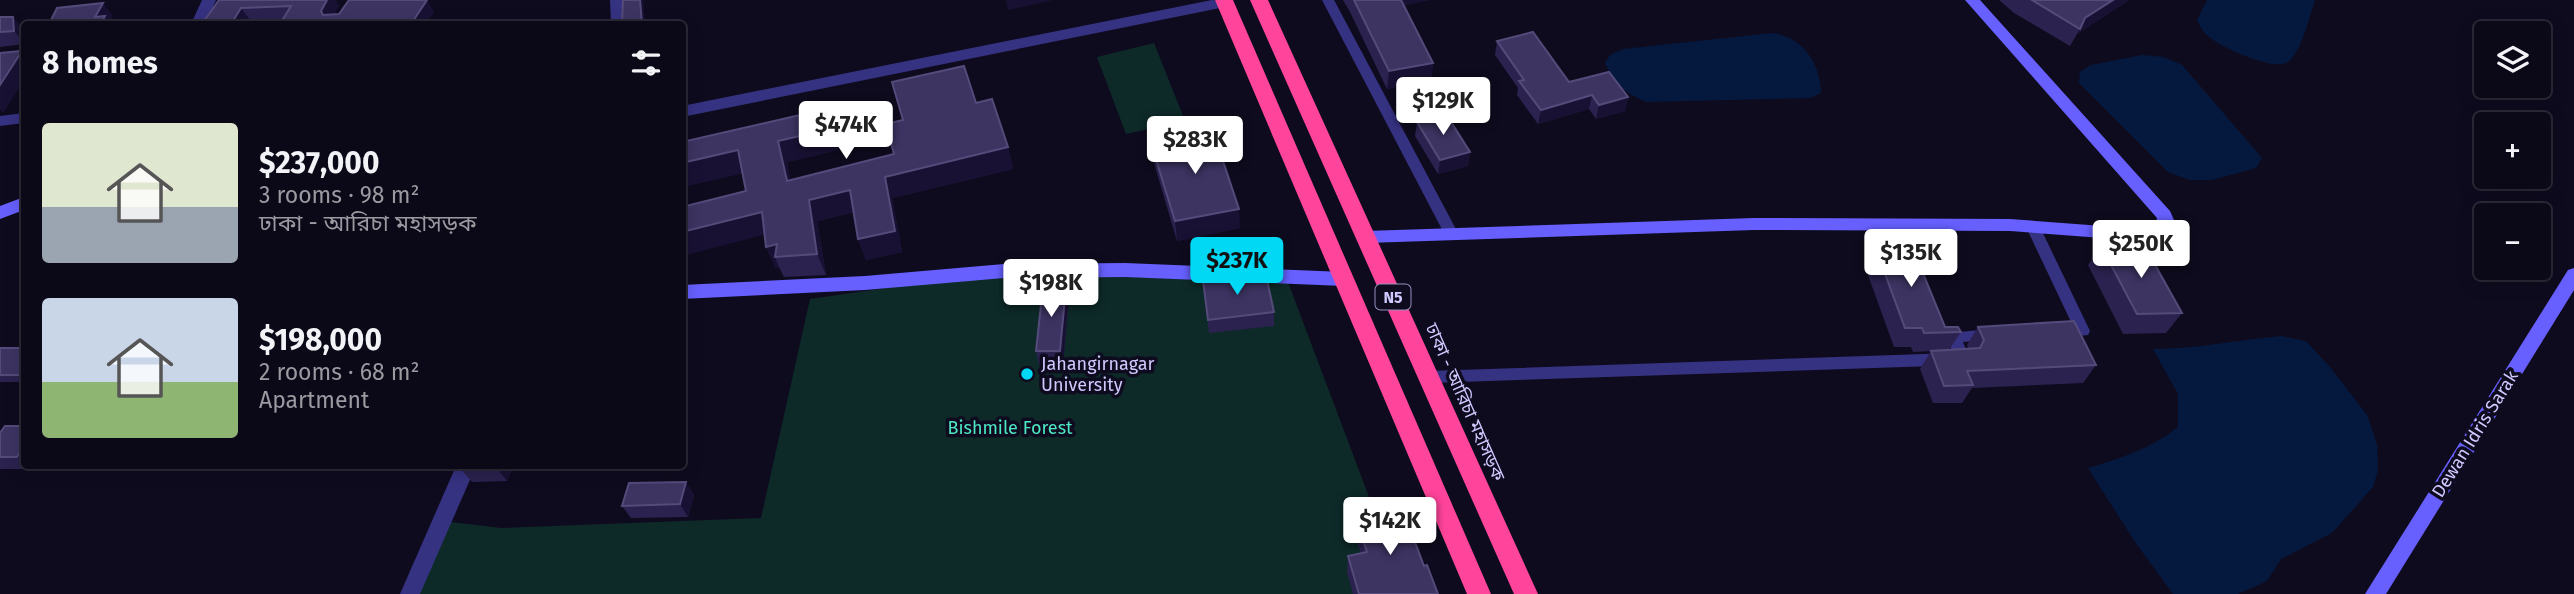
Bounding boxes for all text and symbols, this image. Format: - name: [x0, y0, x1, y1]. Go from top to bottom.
- map controls: [2474, 21, 2551, 280]
- button: layers: [2474, 21, 2551, 98]
- icon: filters: [627, 44, 665, 82]
- text: 8 homes: [42, 45, 158, 81]
- pin: $129K: [1394, 78, 1492, 137]
- text: $129K: [1412, 86, 1474, 114]
- pin: $474K: [797, 102, 895, 161]
- text: $474K: [815, 110, 877, 138]
- button: +: [2474, 112, 2551, 189]
- pin: $283K: [1146, 116, 1244, 176]
- text: $283K: [1163, 125, 1227, 153]
- text: $237,000: [259, 145, 379, 181]
- icon: home: [98, 151, 182, 235]
- text: 3 rooms · 98 m²: [259, 181, 419, 209]
- button: −: [2474, 203, 2551, 280]
- text: ঢাকা - আরিচা মহাসড়ক: [259, 209, 477, 237]
- pin: $250K: [2092, 220, 2190, 280]
- text: $250K: [2109, 229, 2173, 257]
- pin: $135K: [1862, 230, 1960, 289]
- pin: $237K: [1188, 238, 1286, 297]
- text: $135K: [1880, 238, 1942, 266]
- text: $237K: [1206, 246, 1268, 274]
- pin: $198K: [1002, 260, 1100, 319]
- text: $198K: [1019, 268, 1083, 296]
- road number: N5: [1376, 284, 1410, 310]
- street label: ঢাকা - আরিচা মহাসড়ক: [1420, 319, 1510, 485]
- text: $198,000: [259, 322, 382, 358]
- icon: home: [98, 326, 182, 410]
- place label: Jahangirnagar University: [1041, 353, 1155, 396]
- text: 2 rooms · 68 m²: [259, 358, 420, 386]
- marker: Jahangirnagar University: [1019, 366, 1035, 382]
- street label: Dewan Idris Sarak: [2427, 366, 2523, 501]
- text: Apartment: [259, 386, 369, 414]
- park label: Bishmile Forest: [947, 417, 1073, 439]
- pin: $142K: [1341, 498, 1439, 557]
- text: $142K: [1359, 506, 1421, 534]

